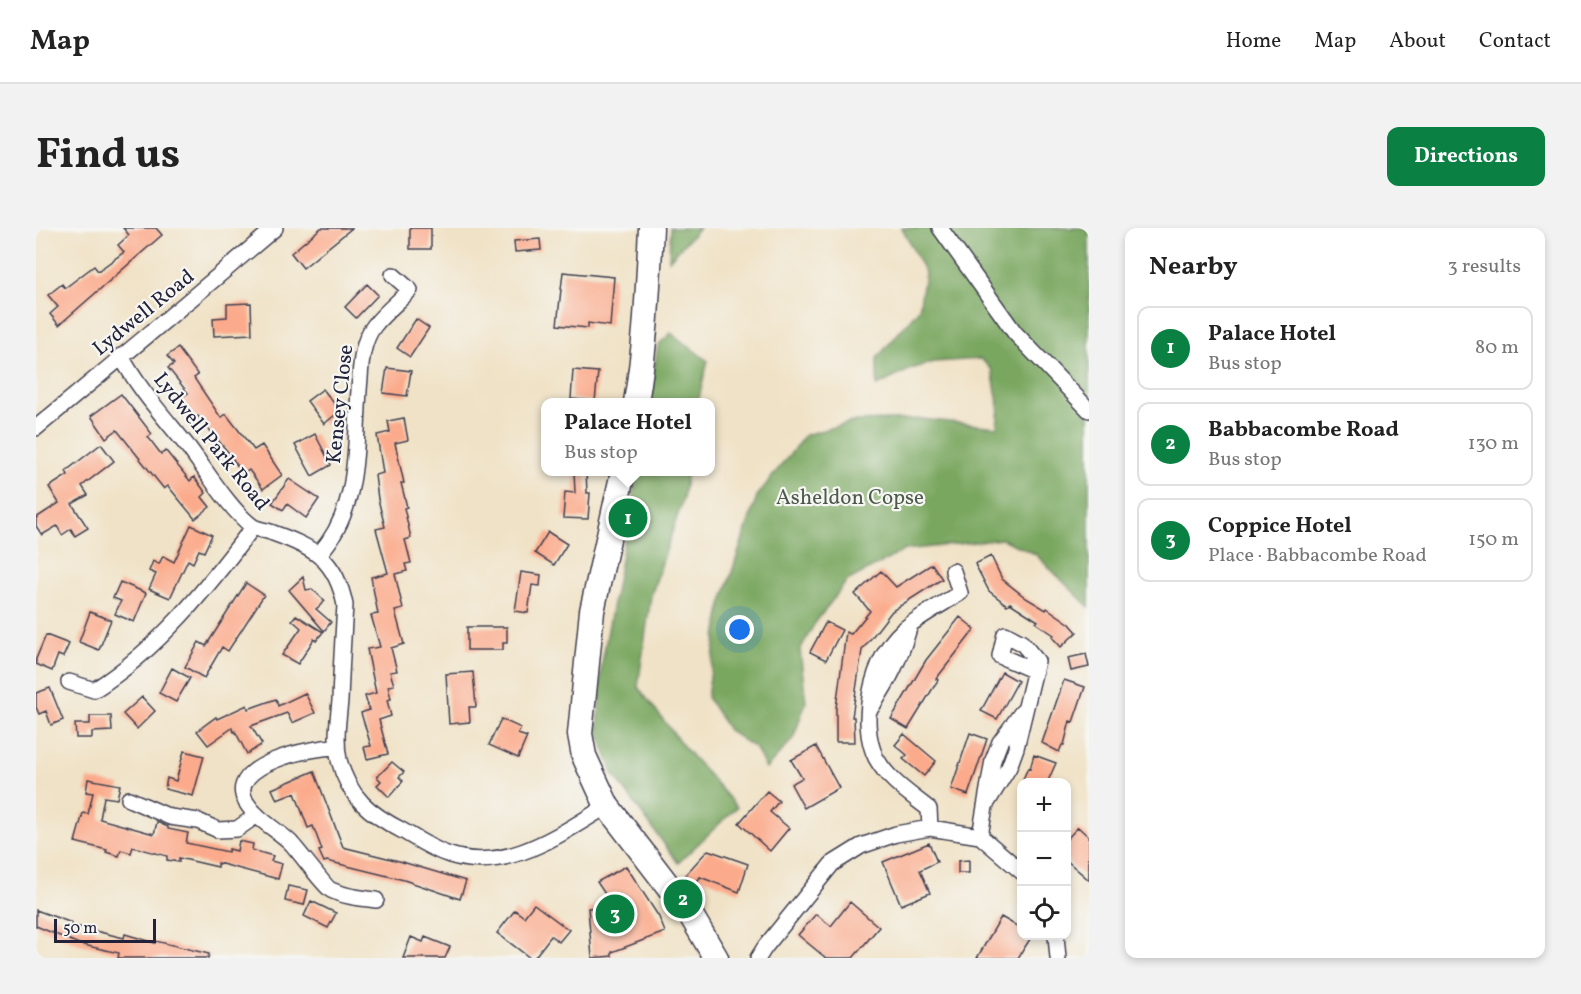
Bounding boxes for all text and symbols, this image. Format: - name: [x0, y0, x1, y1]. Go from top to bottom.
- text: Map: [30, 22, 90, 61]
- text: Home: [1226, 27, 1281, 56]
- text: Map: [1314, 27, 1356, 56]
- text: About: [1389, 27, 1446, 56]
- text: Contact: [1479, 27, 1551, 56]
- text: Find us: [36, 127, 180, 186]
- button: Directions: [1387, 127, 1545, 186]
- text: Nearby: [1149, 249, 1238, 285]
- text: 3 results: [1447, 253, 1521, 281]
- street label: Lydwell Road: [87, 263, 201, 363]
- text: Palace Hotel: [1208, 319, 1336, 350]
- text: 1: [1166, 334, 1175, 362]
- text: 80 m: [1475, 334, 1519, 362]
- street label: Kensey Close: [320, 343, 361, 465]
- text: Bus stop: [1208, 350, 1282, 378]
- street label: Lydwell Park Road: [146, 367, 276, 517]
- popup: [541, 398, 715, 476]
- text: Palace Hotel: [564, 408, 692, 439]
- text: Babbacombe Road: [1208, 415, 1399, 446]
- text: 2: [1165, 430, 1176, 458]
- text: 130 m: [1468, 430, 1519, 458]
- text: Bus stop: [564, 439, 638, 467]
- text: Bus stop: [1208, 446, 1282, 474]
- park label: Asheldon Copse: [776, 484, 924, 513]
- pin: 1: [608, 496, 648, 540]
- text: Coppice Hotel: [1208, 511, 1352, 542]
- text: 3: [1165, 526, 1176, 554]
- text: 150 m: [1468, 526, 1519, 554]
- text: Place · Babbacombe Road: [1208, 542, 1427, 570]
- your location: [725, 615, 754, 644]
- map controls: [1017, 778, 1071, 940]
- button: +: [1017, 778, 1071, 832]
- button: −: [1017, 832, 1071, 886]
- pin: 2: [664, 876, 702, 922]
- button: locate: [1017, 886, 1071, 940]
- pin: 3: [596, 892, 634, 936]
- scale bar: [54, 916, 156, 944]
- text: 50 m: [63, 918, 97, 940]

